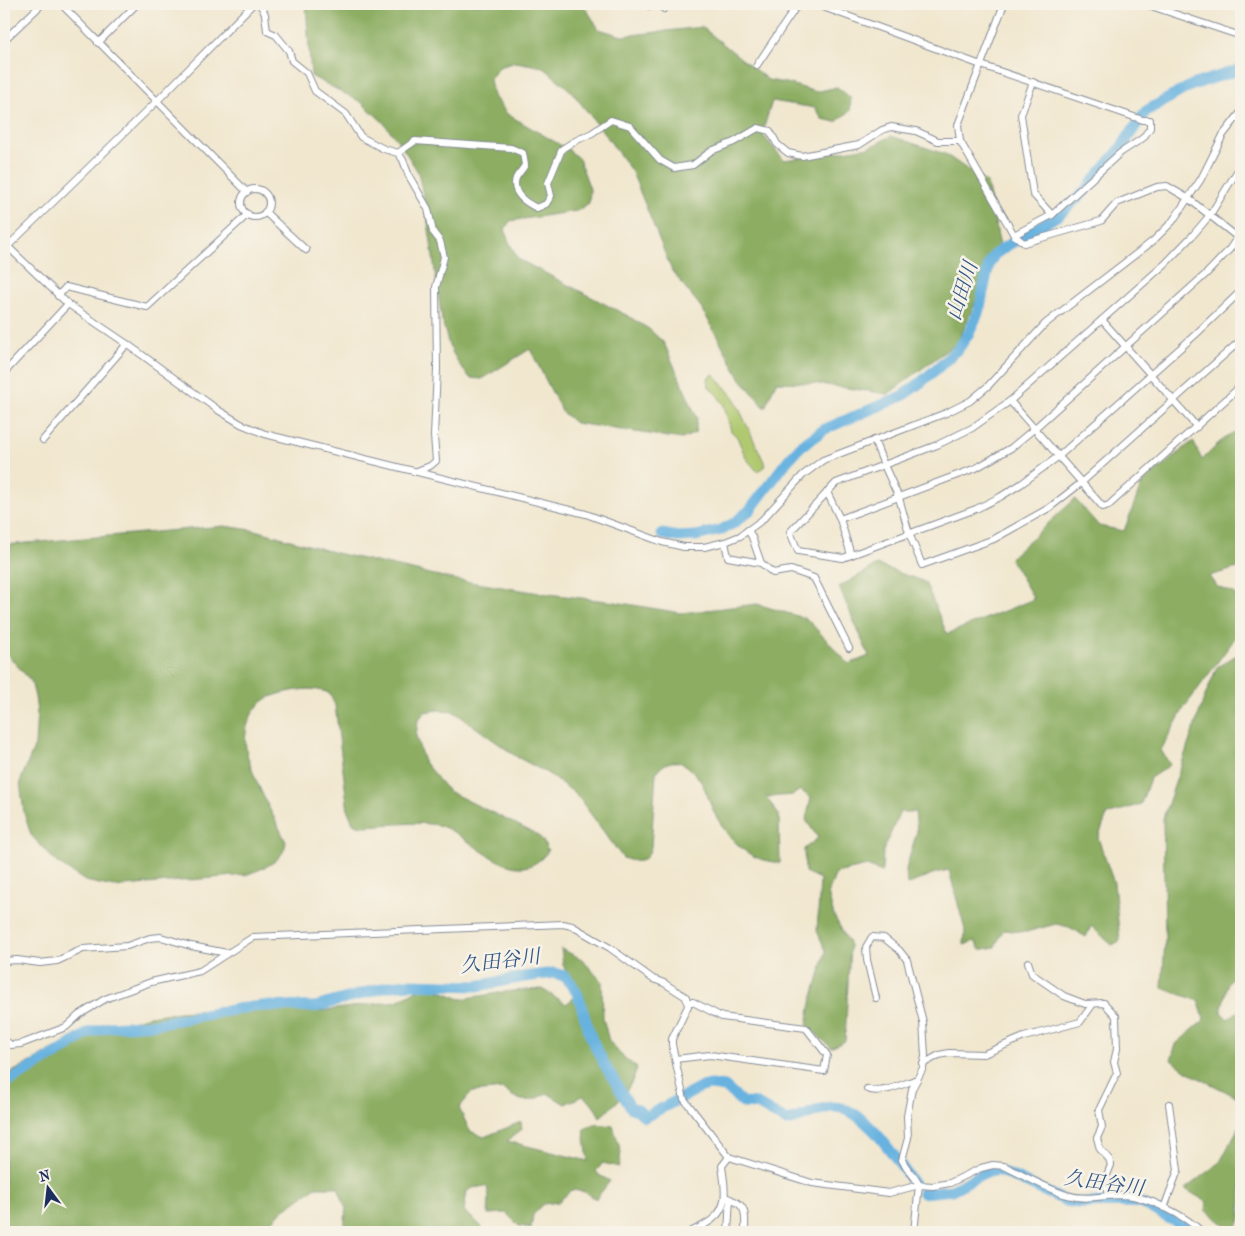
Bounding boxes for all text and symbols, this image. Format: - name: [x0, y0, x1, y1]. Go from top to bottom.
- water label: 山田川: [942, 257, 983, 323]
- water label: 久田谷川: [459, 944, 543, 977]
- north arrow: [22, 1164, 72, 1214]
- text: N: [37, 1166, 52, 1186]
- water label: 久田谷川: [1063, 1166, 1147, 1200]

